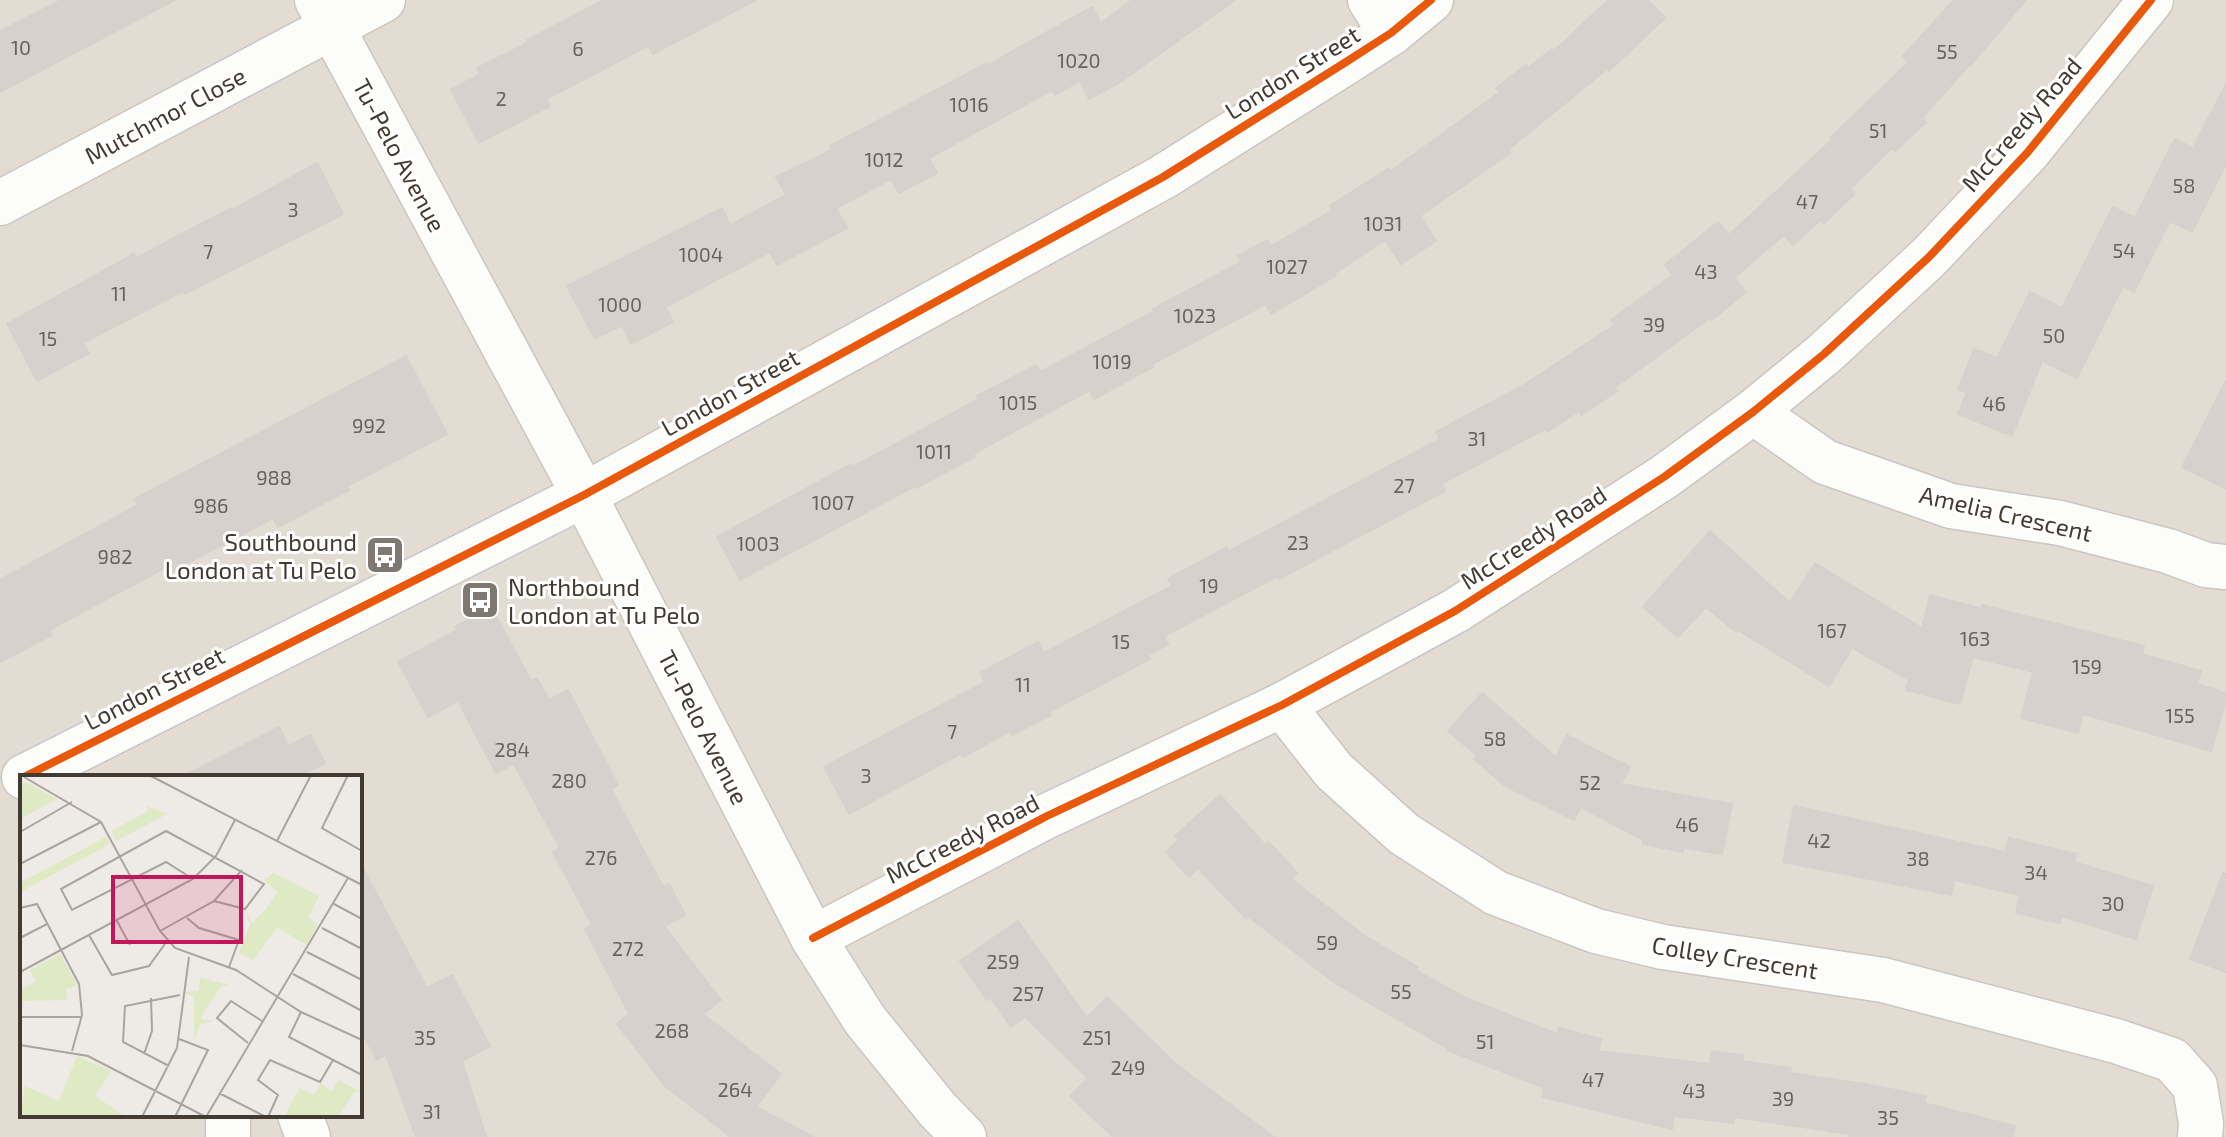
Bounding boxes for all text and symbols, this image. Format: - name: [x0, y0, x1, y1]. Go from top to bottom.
- street label: London Street: [1219, 19, 1365, 125]
- house number: 10: [11, 35, 31, 59]
- house number: 6: [572, 36, 584, 60]
- house number: 55: [1936, 39, 1958, 63]
- house number: 1020: [1057, 48, 1101, 72]
- street label: McCreedy Road: [1955, 51, 2087, 197]
- street label: Mutchmor Close: [80, 60, 250, 170]
- street label: Tu-Pelo Avenue: [347, 74, 453, 236]
- house number: 2: [495, 86, 507, 110]
- house number: 1016: [949, 92, 989, 116]
- house number: 51: [1869, 118, 1887, 142]
- house number: 1012: [864, 147, 904, 171]
- house number: 58: [2173, 173, 2195, 197]
- house number: 47: [1796, 189, 1818, 213]
- house number: 3: [287, 197, 299, 221]
- house number: 1031: [1363, 211, 1403, 235]
- house number: 54: [2112, 238, 2136, 262]
- house number: 7: [203, 239, 213, 263]
- house number: 1004: [679, 242, 723, 266]
- house number: 1027: [1266, 254, 1308, 278]
- house number: 43: [1694, 259, 1718, 283]
- house number: 11: [111, 281, 127, 305]
- house number: 1000: [598, 292, 642, 316]
- house number: 1023: [1174, 303, 1216, 327]
- house number: 39: [1643, 312, 1665, 336]
- house number: 50: [2043, 323, 2065, 347]
- house number: 15: [39, 326, 57, 350]
- street label: London Street: [656, 342, 804, 442]
- house number: 1019: [1092, 349, 1132, 373]
- house number: 1015: [999, 390, 1037, 414]
- house number: 46: [1982, 391, 2006, 415]
- house number: 992: [352, 413, 386, 437]
- house number: 31: [1467, 426, 1487, 450]
- house number: 1011: [916, 439, 952, 463]
- house number: 988: [256, 465, 292, 489]
- house number: 27: [1393, 473, 1415, 497]
- street label: McCreedy Road: [1455, 479, 1611, 595]
- street label: Amelia Crescent: [1917, 479, 2095, 547]
- house number: 1007: [812, 490, 854, 514]
- house number: 986: [193, 493, 229, 517]
- place label: Southbound London at Tu Pelo: [165, 527, 357, 584]
- house number: 23: [1287, 530, 1309, 554]
- house number: 1003: [736, 531, 780, 555]
- bus stop icon: Southbound London at Tu Pelo: [364, 534, 406, 576]
- house number: 982: [98, 544, 132, 568]
- place label: Northbound London at Tu Pelo: [508, 572, 700, 629]
- house number: 19: [1199, 573, 1219, 597]
- bus stop icon: Northbound London at Tu Pelo: [459, 579, 501, 621]
- house number: 167: [1817, 618, 1847, 642]
- house number: 163: [1960, 626, 1990, 650]
- house number: 15: [1112, 629, 1130, 653]
- street label: London Street: [79, 640, 229, 736]
- street label: Tu-Pelo Avenue: [653, 645, 755, 809]
- house number: 159: [2072, 654, 2102, 678]
- house number: 11: [1015, 672, 1031, 696]
- house number: 155: [2165, 703, 2195, 727]
- house number: 7: [947, 719, 957, 743]
- house number: 58: [1484, 726, 1506, 750]
- house number: 284: [494, 737, 530, 761]
- house number: 3: [860, 763, 872, 787]
- house number: 280: [551, 768, 587, 792]
- house number: 52: [1579, 770, 1601, 794]
- inset map: [20, 775, 362, 1117]
- street label: McCreedy Road: [881, 787, 1043, 889]
- house number: 46: [1675, 812, 1699, 836]
- house number: 42: [1807, 828, 1831, 852]
- house number: 276: [585, 845, 617, 869]
- house number: 38: [1906, 846, 1930, 870]
- house number: 34: [2024, 860, 2048, 884]
- house number: 30: [2101, 891, 2125, 915]
- house number: 59: [1316, 930, 1338, 954]
- street label: Colley Crescent: [1650, 930, 1820, 984]
- house number: 272: [612, 936, 644, 960]
- house number: 259: [986, 949, 1020, 973]
- house number: 55: [1390, 979, 1412, 1003]
- house number: 257: [1012, 981, 1044, 1005]
- house number: 268: [655, 1018, 689, 1042]
- house number: 35: [414, 1025, 436, 1049]
- house number: 251: [1082, 1025, 1112, 1049]
- house number: 51: [1476, 1029, 1494, 1053]
- house number: 249: [1111, 1055, 1145, 1079]
- house number: 47: [1582, 1067, 1604, 1091]
- house number: 264: [718, 1077, 752, 1101]
- house number: 43: [1682, 1078, 1706, 1102]
- house number: 39: [1772, 1086, 1794, 1110]
- house number: 31: [422, 1099, 442, 1123]
- house number: 35: [1877, 1105, 1899, 1129]

